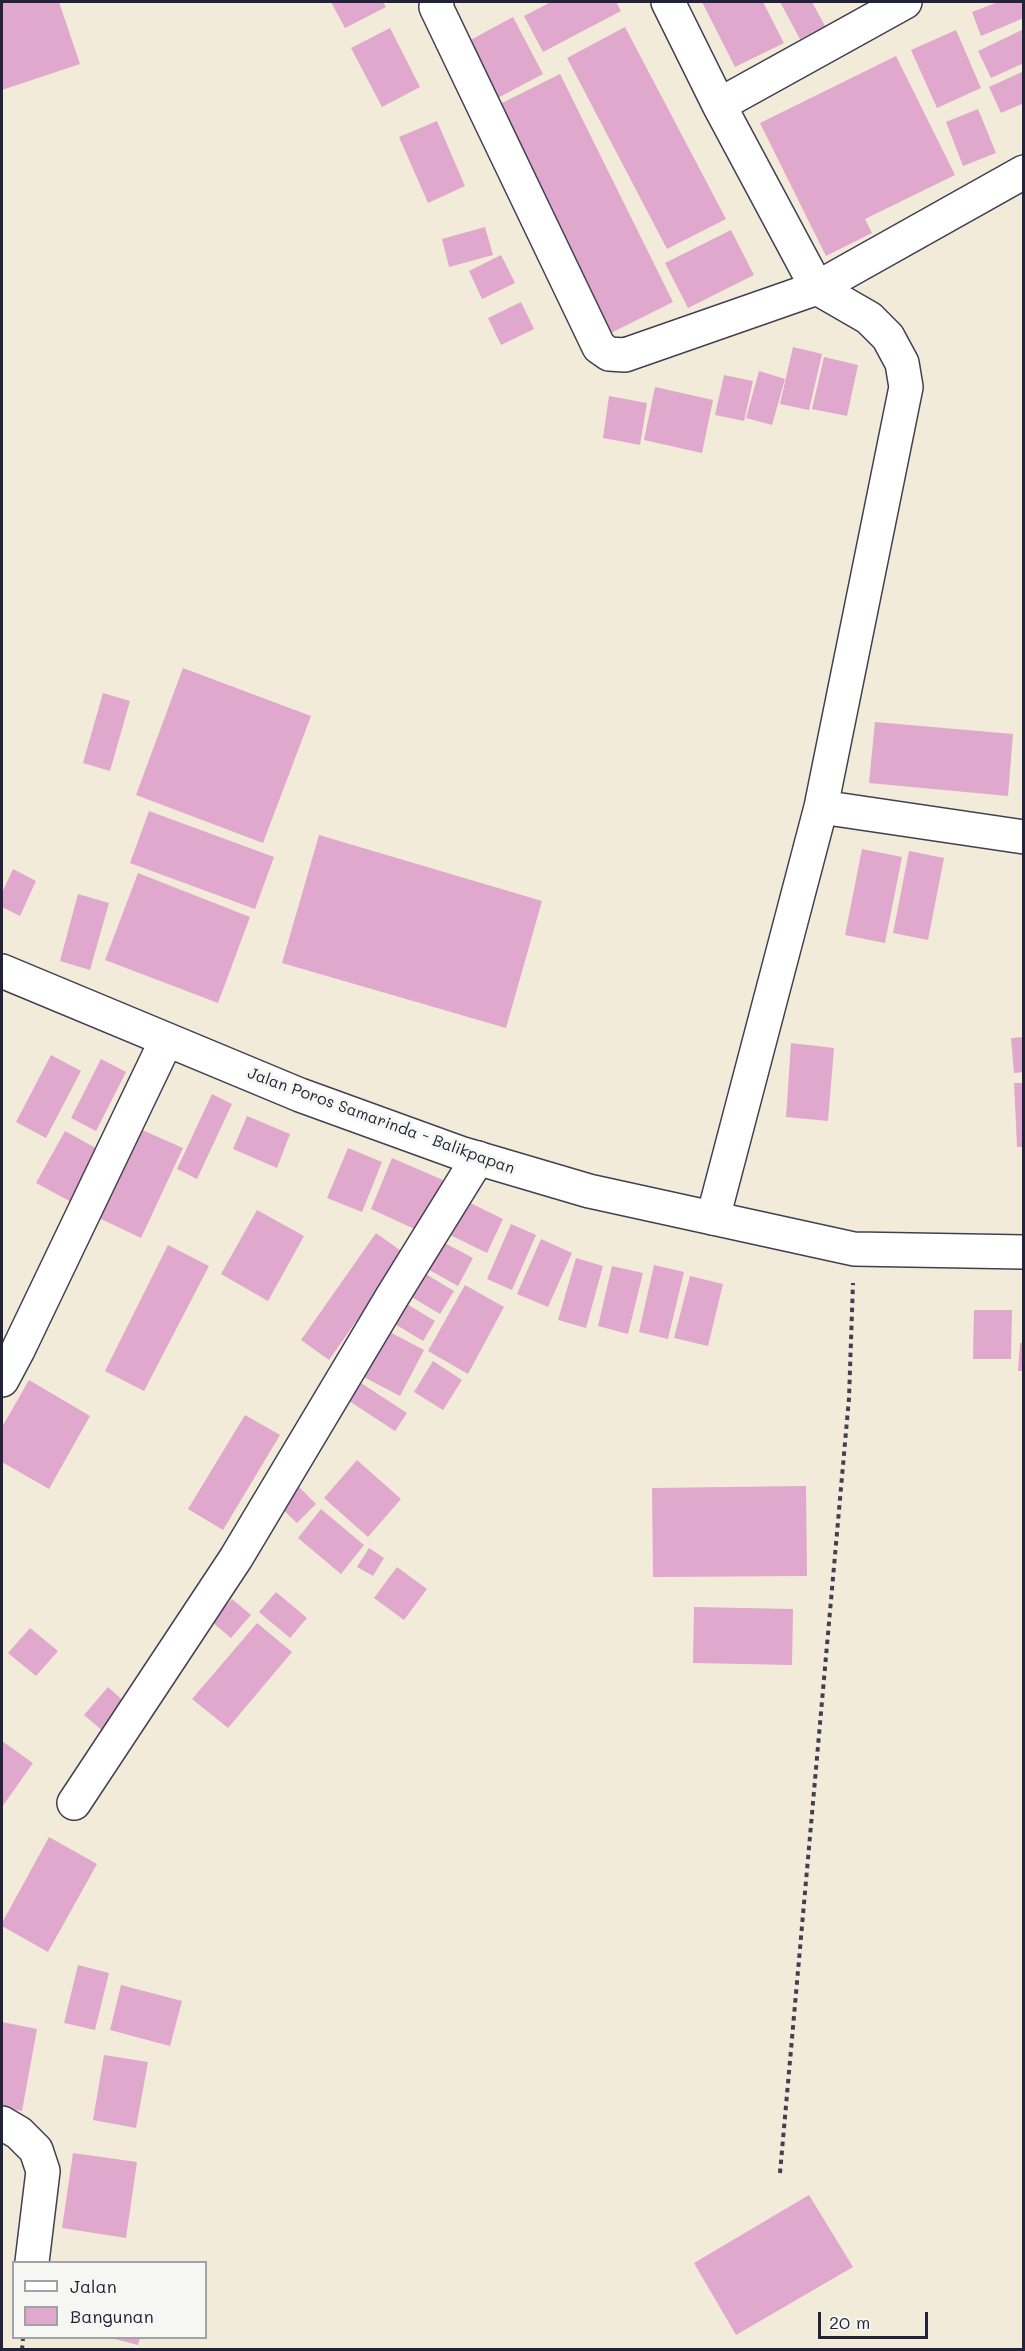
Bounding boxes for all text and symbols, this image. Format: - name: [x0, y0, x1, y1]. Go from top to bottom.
- street label: Jalan Poros Samarinda - Balikpapan: [245, 1064, 517, 1178]
- legend: [12, 2261, 207, 2339]
- text: Jalan: [70, 2274, 117, 2298]
- scale bar: [821, 2300, 930, 2338]
- text: Bangunan: [70, 2304, 154, 2328]
- text: 20 m: [829, 2310, 870, 2334]

